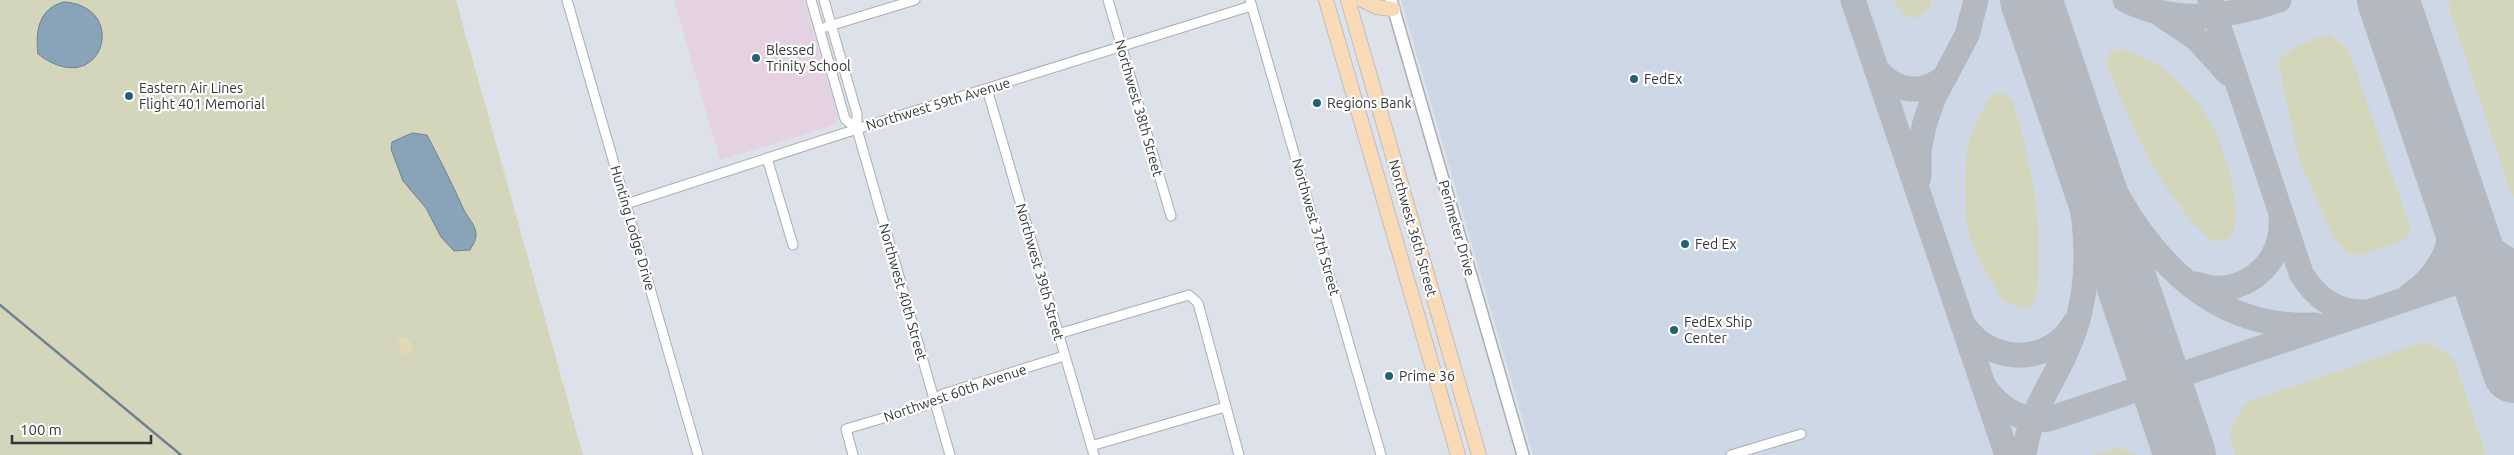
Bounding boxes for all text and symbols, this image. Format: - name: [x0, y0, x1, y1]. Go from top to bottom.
- street label: Northwest 38th Street: [1112, 38, 1166, 179]
- place label: Blessed Trinity School: [766, 42, 851, 74]
- marker: Blessed Trinity School: [750, 52, 762, 64]
- place label: FedEx: [1644, 71, 1682, 87]
- marker: FedEx: [1628, 73, 1640, 85]
- street label: Northwest 59th Avenue: [864, 74, 1012, 134]
- place label: Eastern Air Lines Flight 401 Memorial: [139, 80, 265, 112]
- marker: Eastern Air Lines Flight 401 Memorial: [123, 90, 135, 102]
- place label: Regions Bank: [1327, 95, 1412, 111]
- marker: Regions Bank: [1311, 97, 1323, 109]
- street label: Northwest 37th Street: [1289, 157, 1343, 298]
- street label: Northwest 36th Street: [1386, 158, 1440, 299]
- street label: Hunting Lodge Drive: [607, 164, 659, 292]
- street label: Perimeter Drive: [1436, 178, 1478, 278]
- street label: Northwest 39th Street: [1013, 202, 1067, 343]
- street label: Northwest 40th Street: [876, 222, 930, 363]
- place label: Fed Ex: [1695, 236, 1737, 252]
- marker: Fed Ex: [1679, 238, 1691, 250]
- place label: FedEx Ship Center: [1684, 314, 1752, 346]
- marker: FedEx Ship Center: [1668, 324, 1680, 336]
- street label: Northwest 60th Avenue: [881, 361, 1029, 425]
- place label: Prime 36: [1399, 368, 1455, 384]
- marker: Prime 36: [1383, 370, 1395, 382]
- scale bar: [12, 412, 151, 444]
- text: 100 m: [20, 421, 62, 438]

